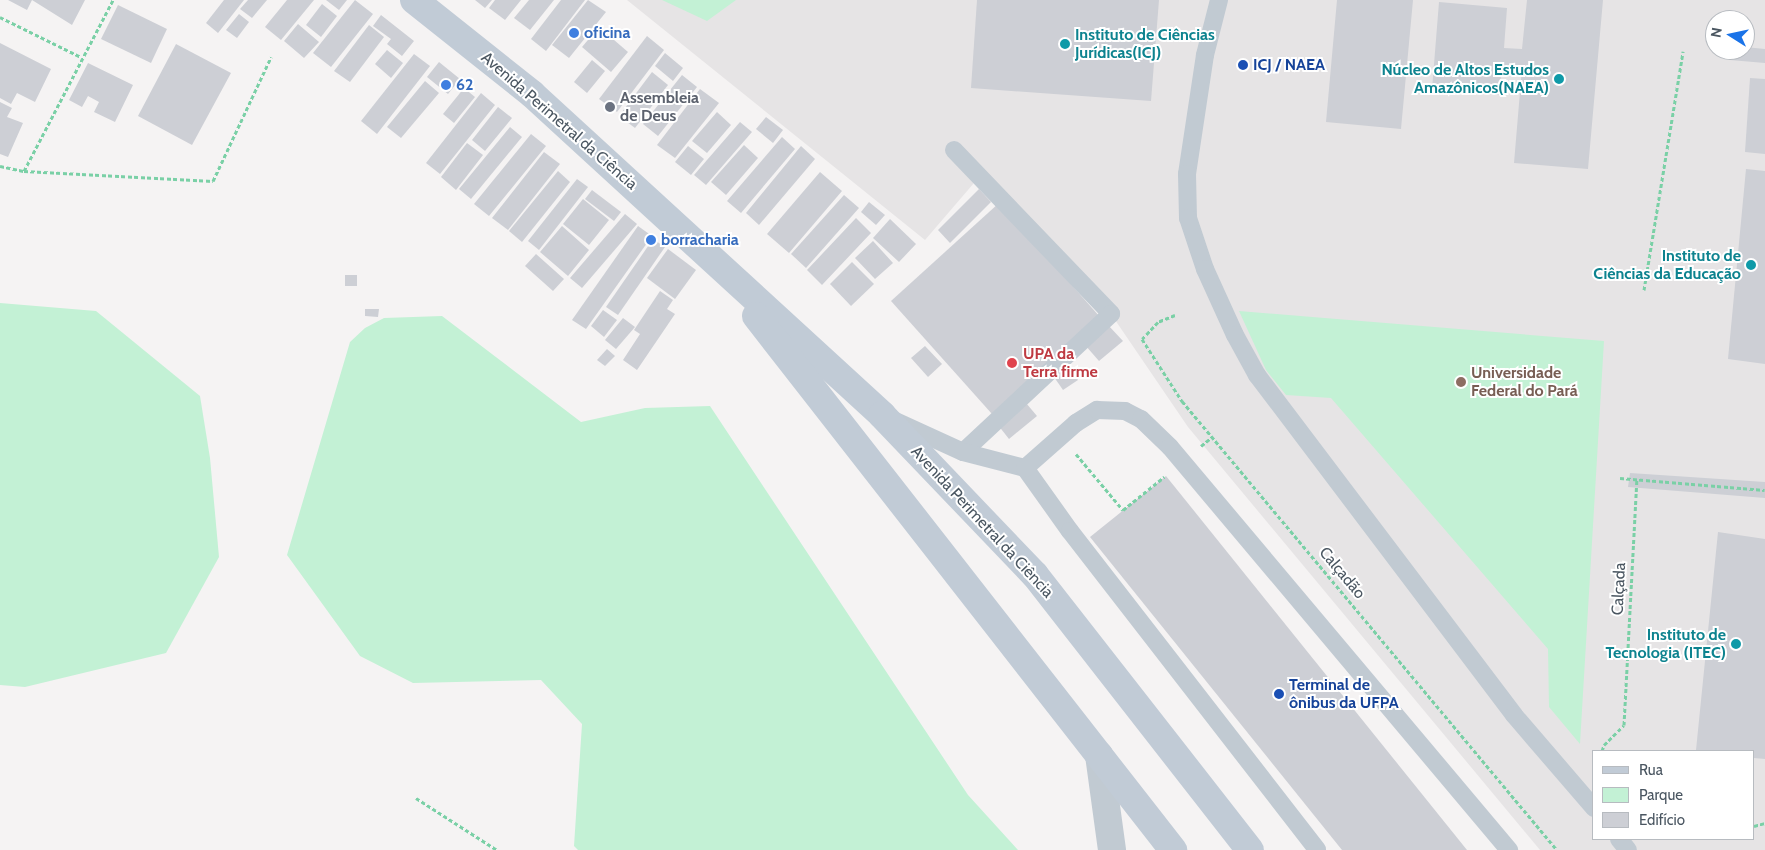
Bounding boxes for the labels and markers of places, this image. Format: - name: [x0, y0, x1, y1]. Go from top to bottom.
- place label: oficina: [584, 23, 630, 43]
- place label: Instituto de Ciências Jurídicas(ICJ): [1075, 25, 1215, 63]
- marker: oficina: [568, 27, 580, 39]
- marker: Instituto de Ciências Jurídicas(ICJ): [1059, 38, 1071, 50]
- place label: ICJ / NAEA: [1253, 55, 1325, 75]
- marker: ICJ / NAEA: [1237, 59, 1249, 71]
- place label: Núcleo de Altos Estudos Amazônicos(NAEA): [1382, 60, 1549, 98]
- marker: Núcleo de Altos Estudos Amazônicos(NAEA): [1553, 73, 1565, 85]
- place label: 62: [456, 75, 473, 95]
- marker: 62: [440, 79, 452, 91]
- place label: Assembleia de Deus: [620, 88, 699, 126]
- marker: Assembleia de Deus: [604, 101, 616, 113]
- place label: borracharia: [661, 230, 739, 250]
- marker: borracharia: [645, 234, 657, 246]
- place label: Instituto de Ciências da Educação: [1593, 246, 1741, 284]
- marker: Instituto de Ciências da Educação: [1745, 259, 1757, 271]
- place label: UPA da Terra firme: [1023, 344, 1098, 382]
- marker: UPA da Terra firme: [1005, 356, 1019, 370]
- place label: Universidade Federal do Pará: [1471, 363, 1578, 401]
- marker: Universidade Federal do Pará: [1455, 376, 1467, 388]
- place label: Instituto de Tecnologia (ITEC): [1605, 625, 1726, 663]
- marker: Instituto de Tecnologia (ITEC): [1730, 638, 1742, 650]
- place label: Terminal de ônibus da UFPA: [1289, 675, 1399, 713]
- marker: Terminal de ônibus da UFPA: [1273, 688, 1285, 700]

